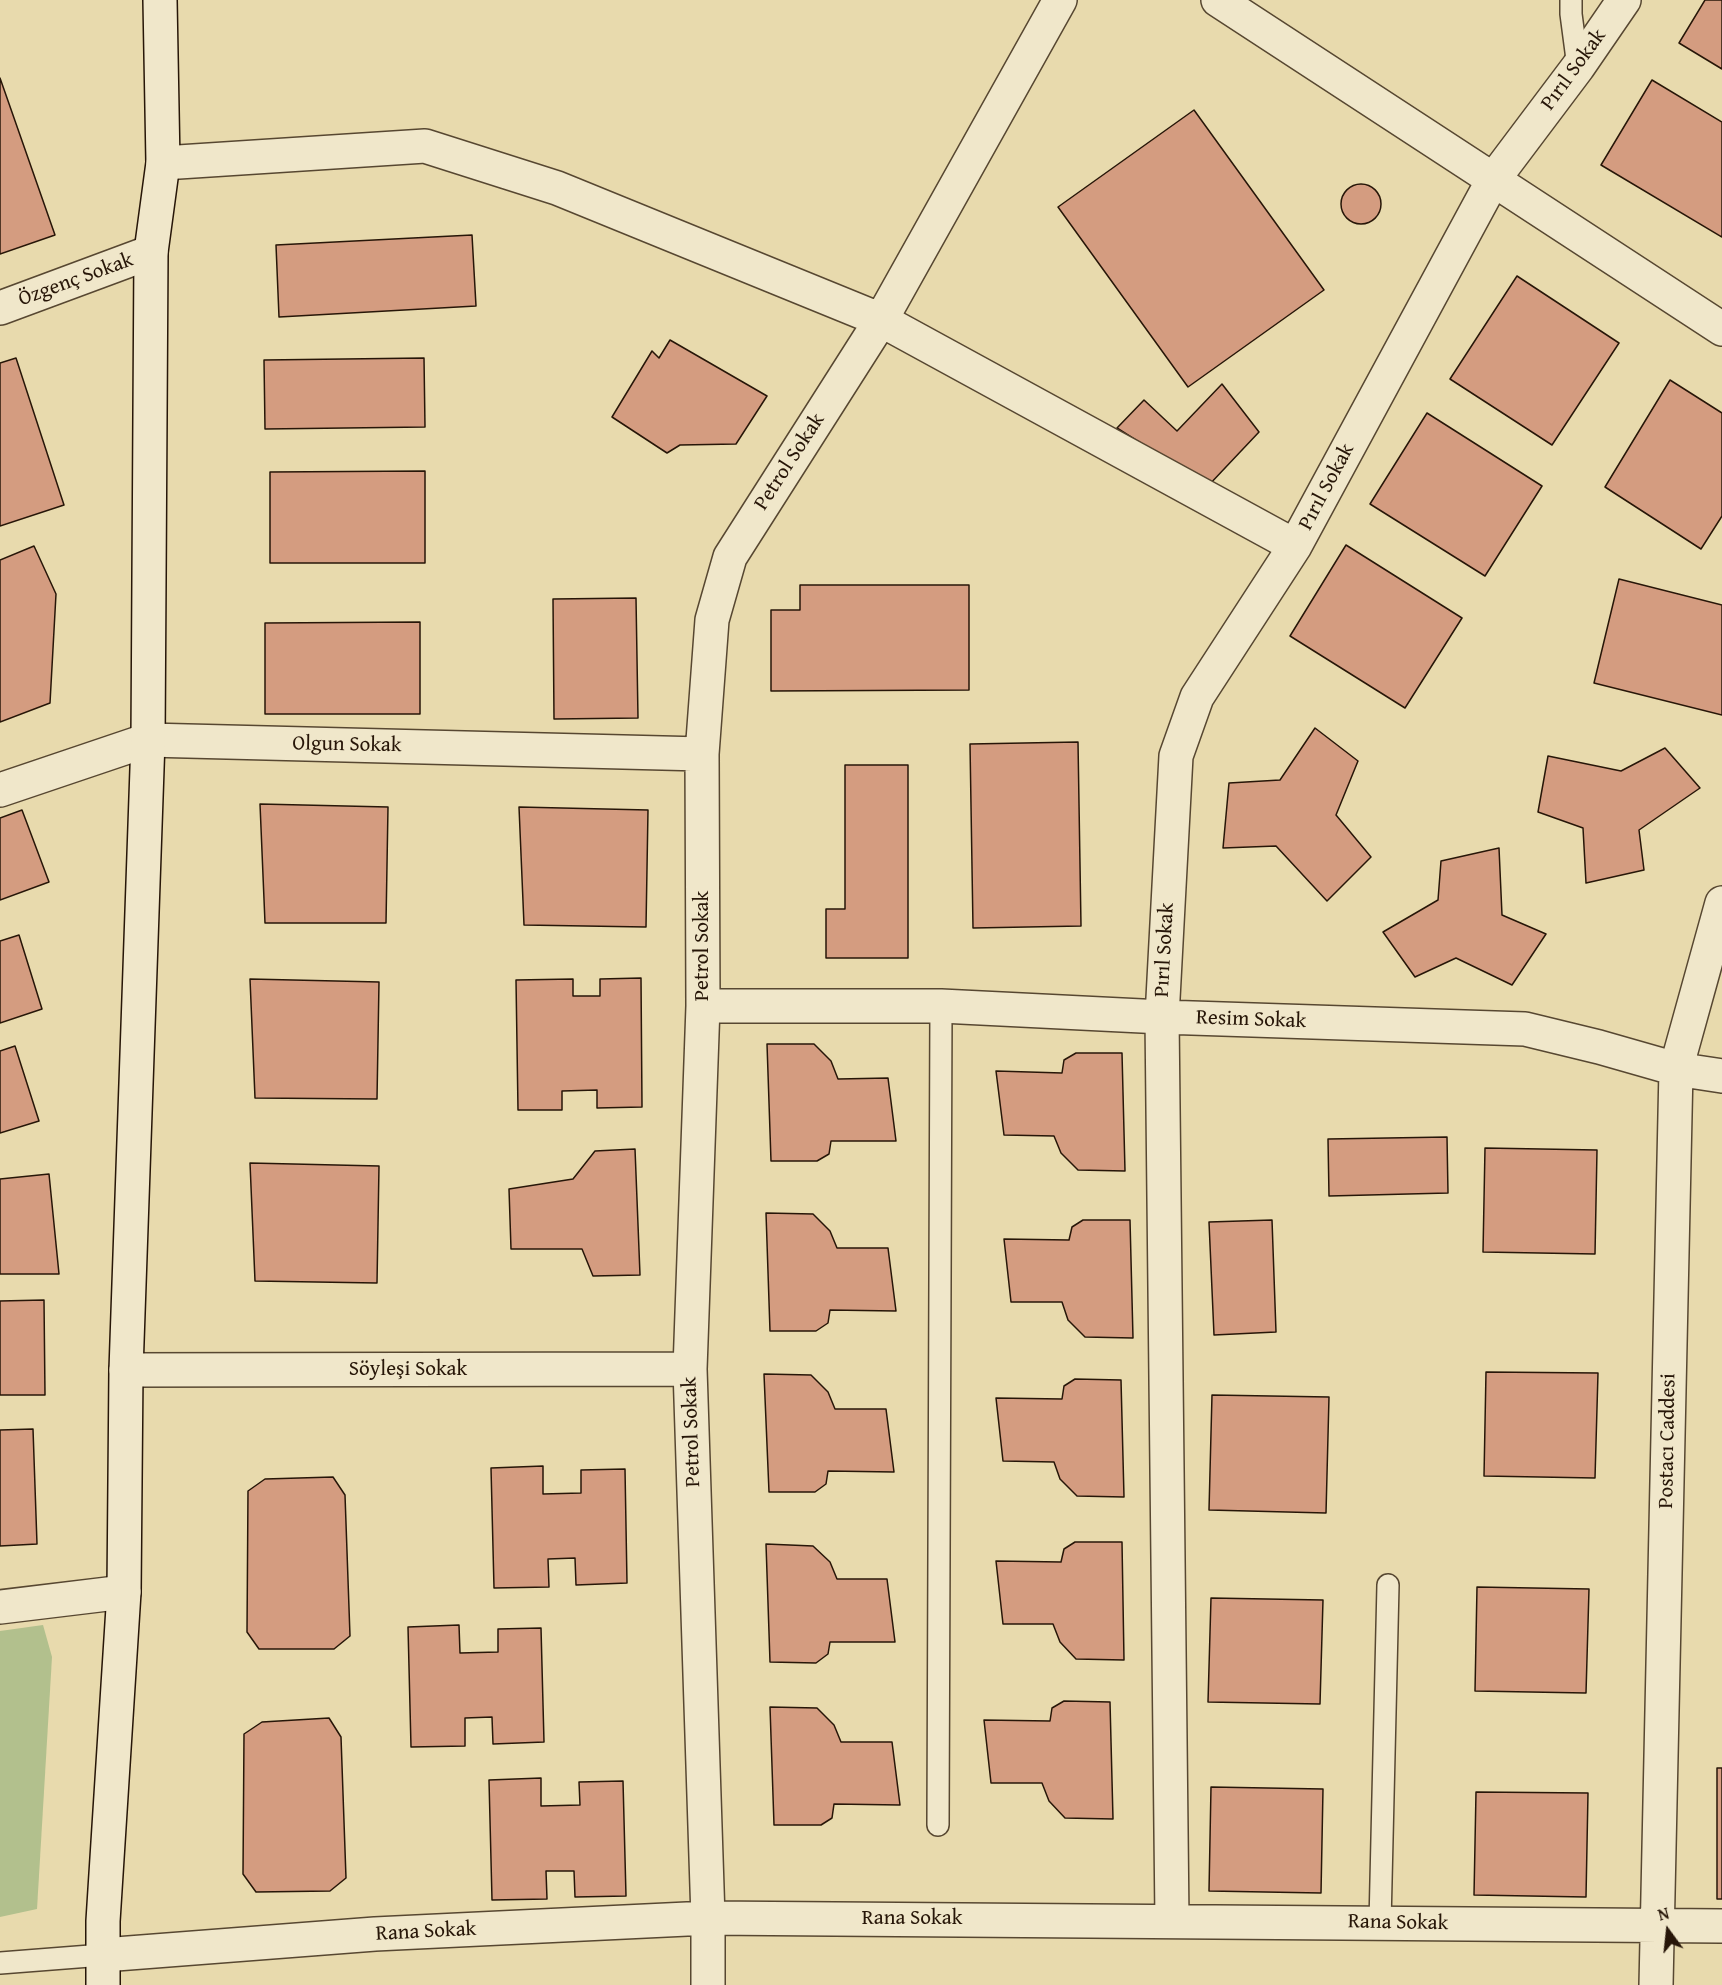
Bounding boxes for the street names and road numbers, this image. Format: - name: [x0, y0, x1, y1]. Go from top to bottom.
- street label: Pırıl Sokak: [1536, 24, 1612, 116]
- street label: Özgenç Sokak: [15, 248, 137, 312]
- street label: Petrol Sokak: [749, 409, 831, 515]
- street label: Pırıl Sokak: [1294, 439, 1360, 535]
- street label: Olgun Sokak: [292, 731, 402, 759]
- street label: Petrol Sokak: [690, 891, 716, 1001]
- street label: Pırıl Sokak: [1150, 902, 1180, 998]
- street label: Resim Sokak: [1196, 1005, 1306, 1035]
- street label: Söyleşi Sokak: [349, 1357, 467, 1383]
- street label: Postacı Caddesi: [1654, 1373, 1682, 1509]
- street label: Petrol Sokak: [677, 1376, 707, 1488]
- street label: Rana Sokak: [862, 1906, 962, 1932]
- street label: Rana Sokak: [1347, 1910, 1449, 1936]
- street label: Rana Sokak: [375, 1917, 477, 1947]

